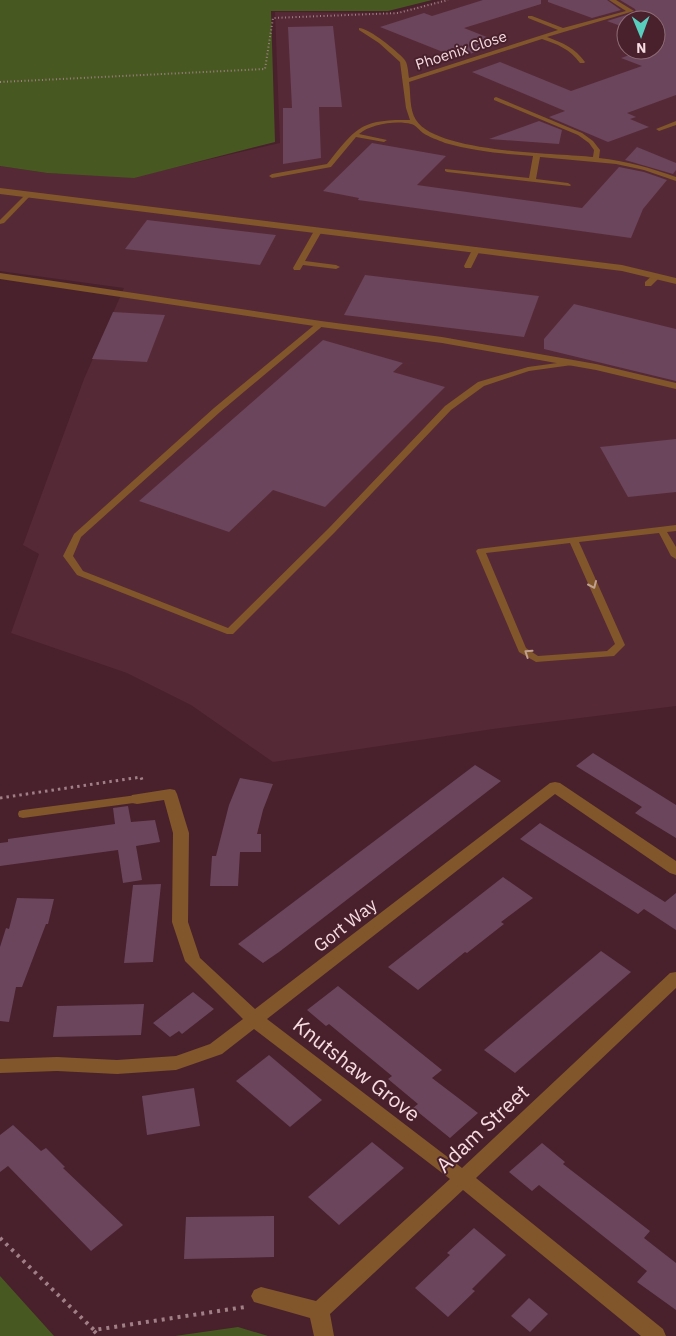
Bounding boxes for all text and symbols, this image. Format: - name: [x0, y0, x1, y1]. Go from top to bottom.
- north arrow: [616, 10, 666, 60]
- street label: Phoenix Close: [413, 26, 509, 74]
- text: N: [636, 39, 646, 57]
- one-way arrow: [587, 580, 598, 589]
- one-way arrow: [524, 650, 534, 659]
- street label: Gort Way: [309, 893, 381, 957]
- street label: Knutshaw Grove: [288, 1010, 426, 1128]
- street label: Adam Street: [429, 1078, 535, 1178]

